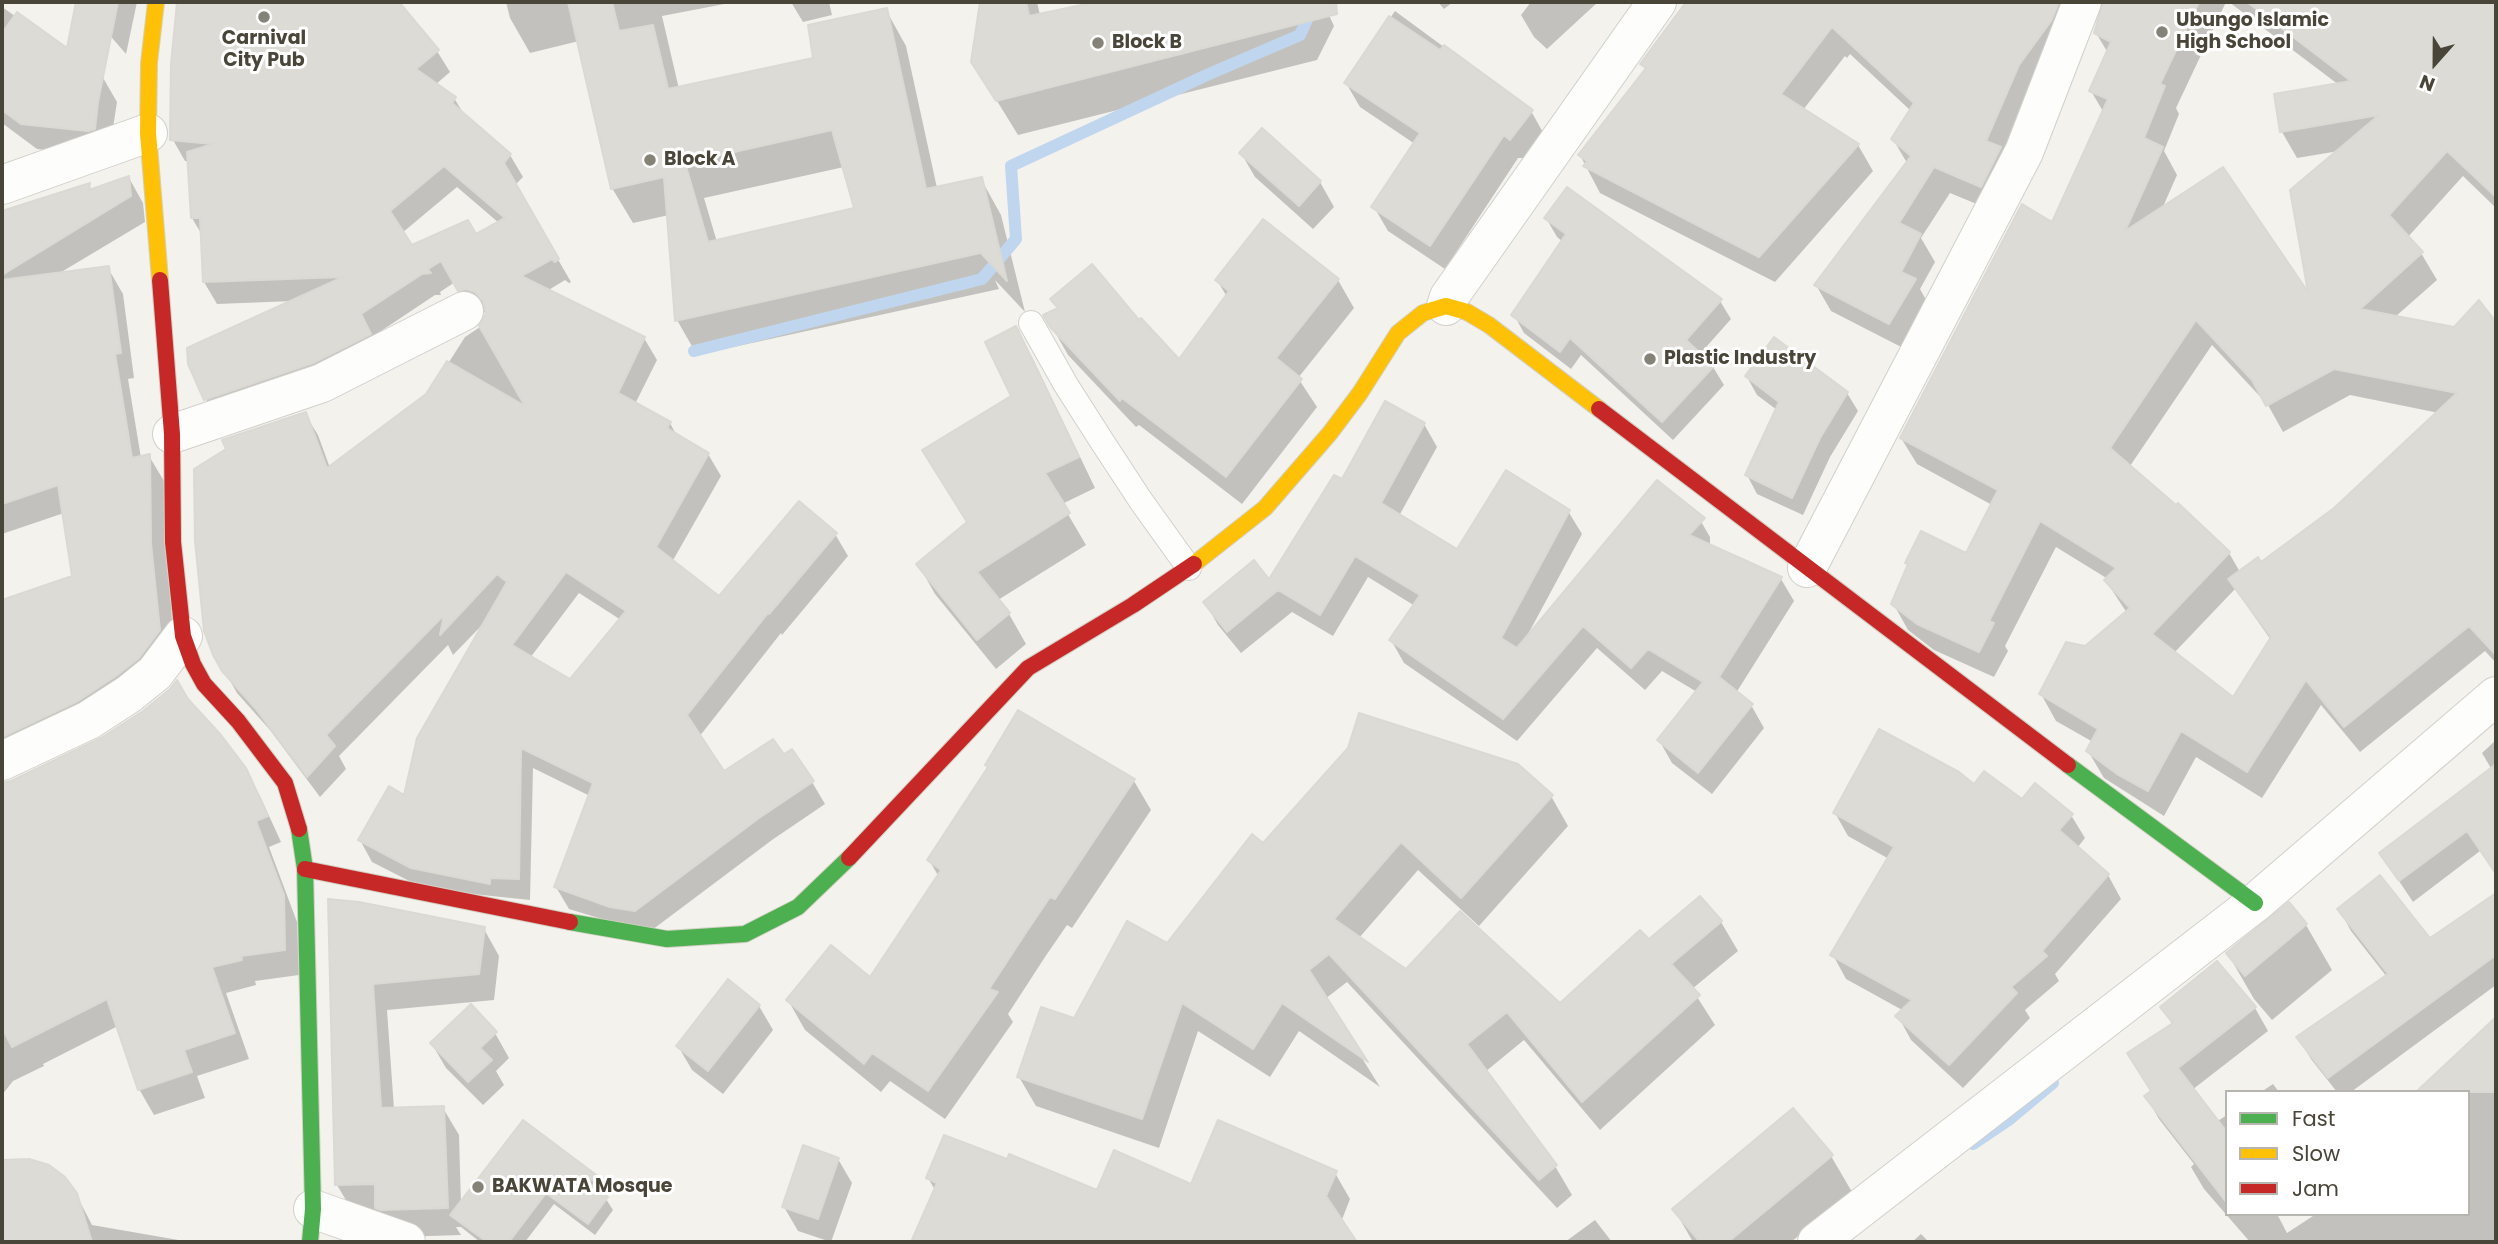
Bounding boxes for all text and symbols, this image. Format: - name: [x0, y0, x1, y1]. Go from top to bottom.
- marker: Carnival City Pub: [256, 9, 272, 25]
- place label: Ubungo Islamic High School: [2176, 10, 2329, 54]
- marker: Ubungo Islamic High School: [2154, 24, 2170, 40]
- place label: Carnival City Pub: [222, 28, 306, 72]
- north arrow: [2400, 28, 2470, 98]
- place label: Block B: [1112, 32, 1182, 54]
- marker: Block B: [1090, 35, 1106, 51]
- text: N: [2416, 68, 2439, 98]
- place label: Block A: [664, 149, 735, 171]
- marker: Block A: [642, 152, 658, 168]
- place label: Plastic Industry: [1664, 348, 1816, 370]
- marker: Plastic Industry: [1642, 351, 1658, 367]
- legend: [2225, 1090, 2470, 1216]
- text: Fast: [2292, 1104, 2335, 1133]
- text: Slow: [2292, 1139, 2340, 1168]
- text: Jam: [2292, 1174, 2339, 1203]
- place label: BAKWATA Mosque: [492, 1176, 673, 1198]
- marker: BAKWATA Mosque: [470, 1179, 486, 1195]

